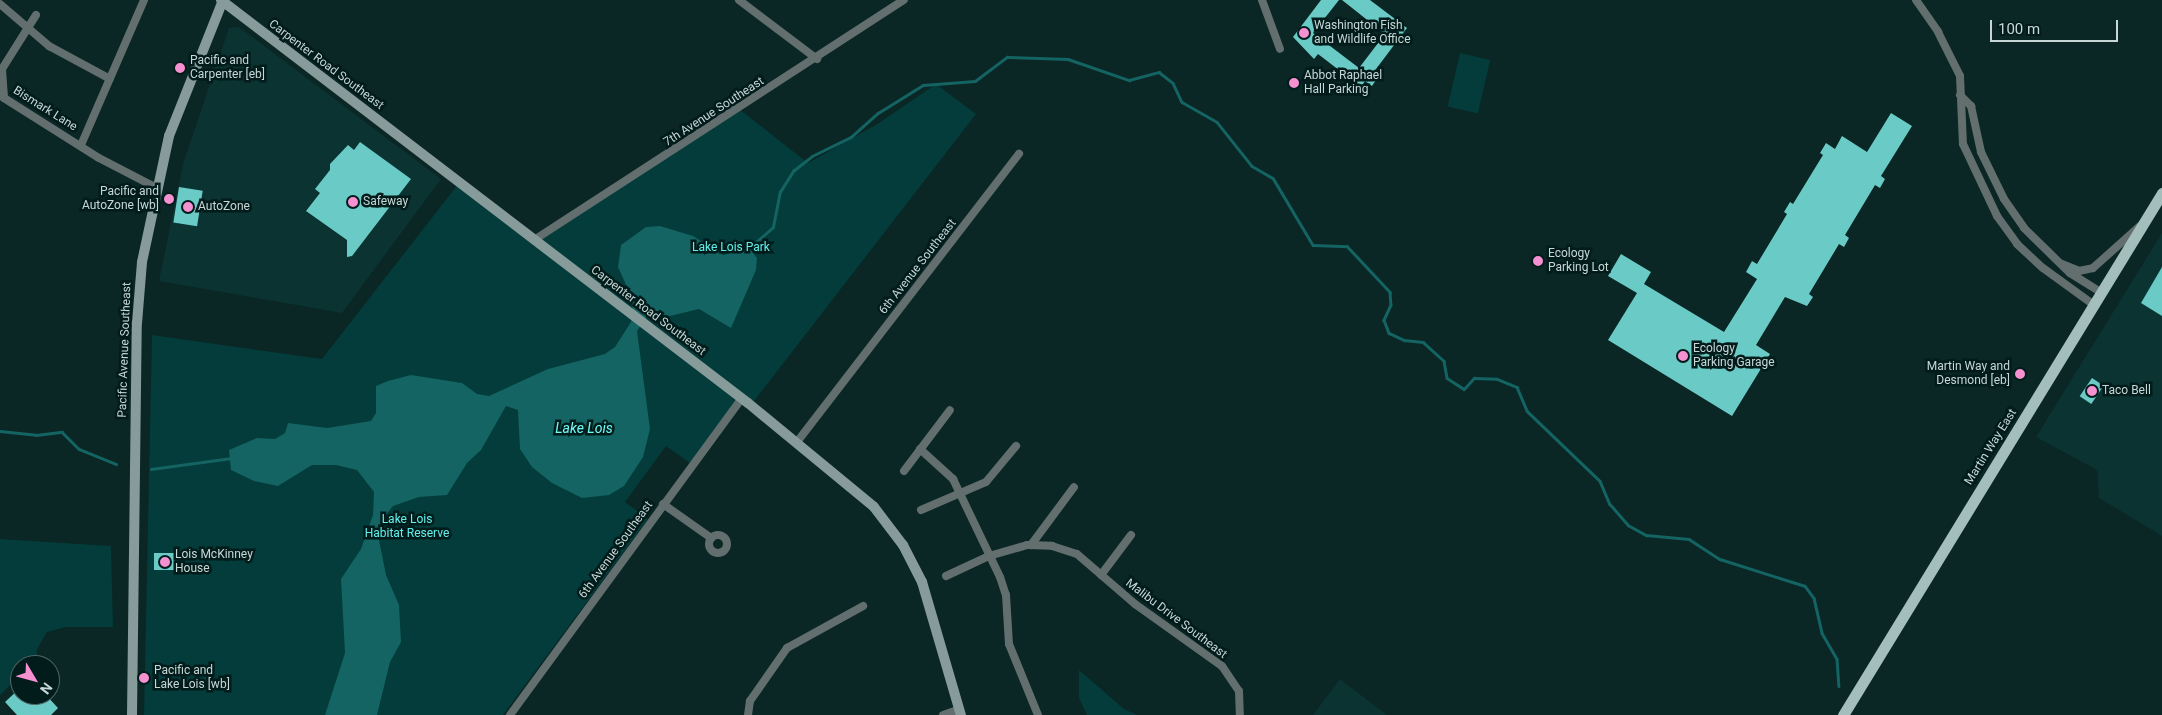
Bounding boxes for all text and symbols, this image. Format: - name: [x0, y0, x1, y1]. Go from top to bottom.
- scale bar: [1992, 10, 2120, 42]
- street label: Carpenter Road Southeast: [266, 17, 386, 113]
- place label: Washington Fish and Wildlife Office: [1314, 19, 1410, 47]
- text: 100 m: [1998, 20, 2040, 38]
- marker: Washington Fish and Wildlife Office: [1298, 27, 1310, 39]
- place label: Pacific and Carpenter [eb]: [190, 54, 265, 82]
- marker: Pacific and Carpenter [eb]: [174, 62, 186, 74]
- place label: Abbot Raphael Hall Parking: [1304, 69, 1382, 97]
- street label: 7th Avenue Southeast: [661, 74, 767, 150]
- marker: Abbot Raphael Hall Parking: [1288, 77, 1300, 89]
- street label: Bismark Lane: [10, 84, 80, 134]
- place label: Pacific and AutoZone [wb]: [82, 185, 159, 213]
- marker: Pacific and AutoZone [wb]: [163, 193, 175, 205]
- place label: Safeway: [363, 195, 408, 209]
- marker: Safeway: [347, 196, 359, 208]
- place label: AutoZone: [198, 200, 250, 214]
- marker: AutoZone: [182, 201, 194, 213]
- street label: 6th Avenue Southeast: [876, 217, 960, 317]
- park label: Lake Lois Park: [692, 241, 770, 255]
- place label: Ecology Parking Lot: [1548, 247, 1609, 275]
- marker: Ecology Parking Lot: [1532, 255, 1544, 267]
- street label: Carpenter Road Southeast: [588, 263, 708, 359]
- street label: Pacific Avenue Southeast: [115, 282, 135, 418]
- place label: Ecology Parking Garage: [1693, 342, 1775, 370]
- marker: Ecology Parking Garage: [1677, 350, 1689, 362]
- place label: Martin Way and Desmond [eb]: [1927, 360, 2010, 388]
- marker: Martin Way and Desmond [eb]: [2014, 368, 2026, 380]
- place label: Taco Bell: [2102, 384, 2151, 398]
- marker: Taco Bell: [2086, 385, 2098, 397]
- street label: Martin Way East: [1962, 406, 2020, 488]
- water label: Lake Lois: [555, 420, 613, 436]
- street label: 6th Avenue Southeast: [576, 499, 656, 601]
- park label: Lake Lois Habitat Reserve: [365, 513, 449, 541]
- place label: Lois McKinney House: [175, 548, 253, 576]
- marker: Lois McKinney House: [159, 556, 171, 568]
- street label: Malibu Drive Southeast: [1122, 576, 1230, 662]
- north arrow: [10, 655, 60, 705]
- place label: Pacific and Lake Lois [wb]: [154, 664, 230, 692]
- marker: Pacific and Lake Lois [wb]: [138, 672, 150, 684]
- text: N: [37, 680, 56, 697]

